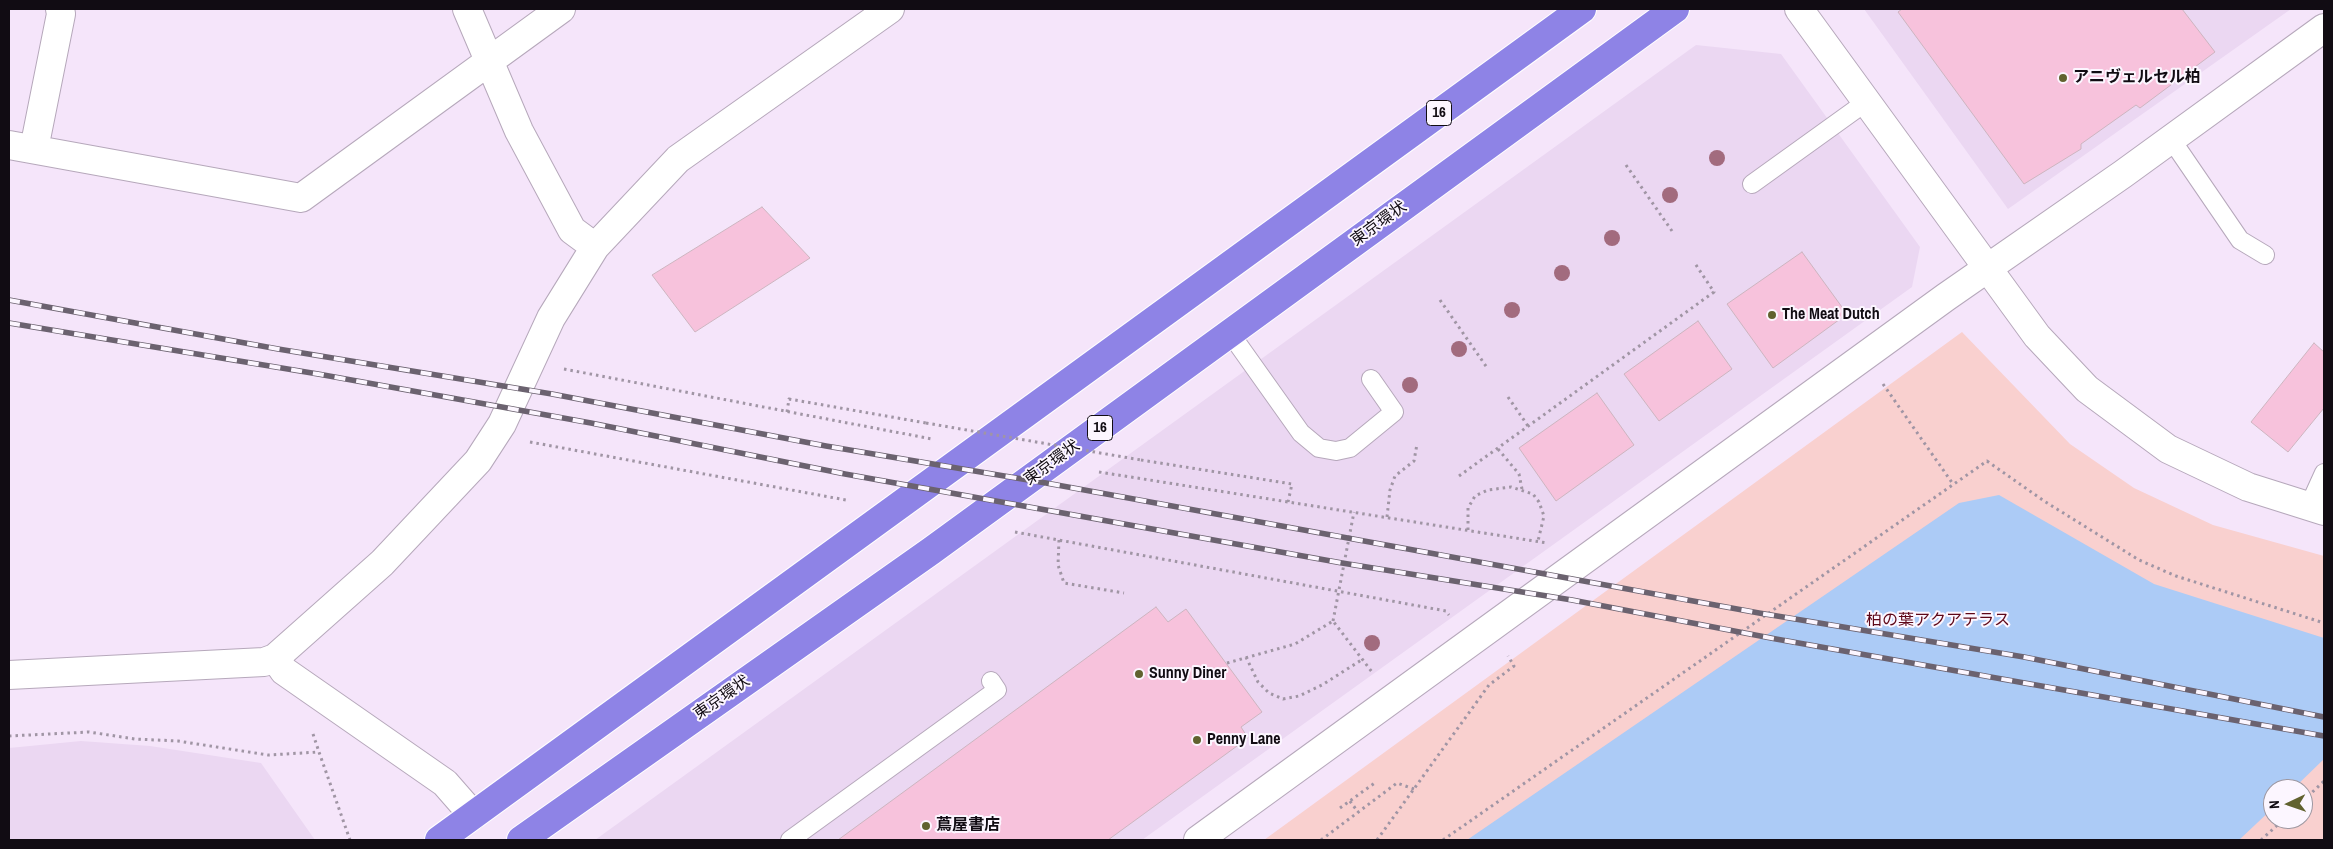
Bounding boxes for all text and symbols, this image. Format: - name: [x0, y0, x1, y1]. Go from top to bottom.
- place label: アニヴェルセル柏: [2073, 68, 2201, 88]
- marker: アニヴェルセル柏: [2057, 72, 2069, 84]
- road number: 16: [1426, 100, 1452, 126]
- street label: 東京環状: [1347, 197, 1411, 251]
- place label: The Meat Dutch: [1782, 305, 1880, 325]
- marker: The Meat Dutch: [1766, 309, 1778, 321]
- road number: 16: [1088, 416, 1112, 440]
- street label: 東京環状: [1020, 436, 1084, 490]
- park label: 柏の葉アクアテラス: [1866, 611, 2010, 631]
- place label: Sunny Diner: [1149, 664, 1226, 684]
- marker: Sunny Diner: [1133, 668, 1145, 680]
- street label: 東京環状: [690, 672, 754, 724]
- place label: Penny Lane: [1207, 730, 1281, 750]
- marker: Penny Lane: [1191, 734, 1203, 746]
- north arrow: [2263, 779, 2313, 829]
- text: N: [2265, 800, 2283, 809]
- place label: 蔦屋書店: [936, 816, 1000, 836]
- marker: 蔦屋書店: [920, 820, 932, 832]

